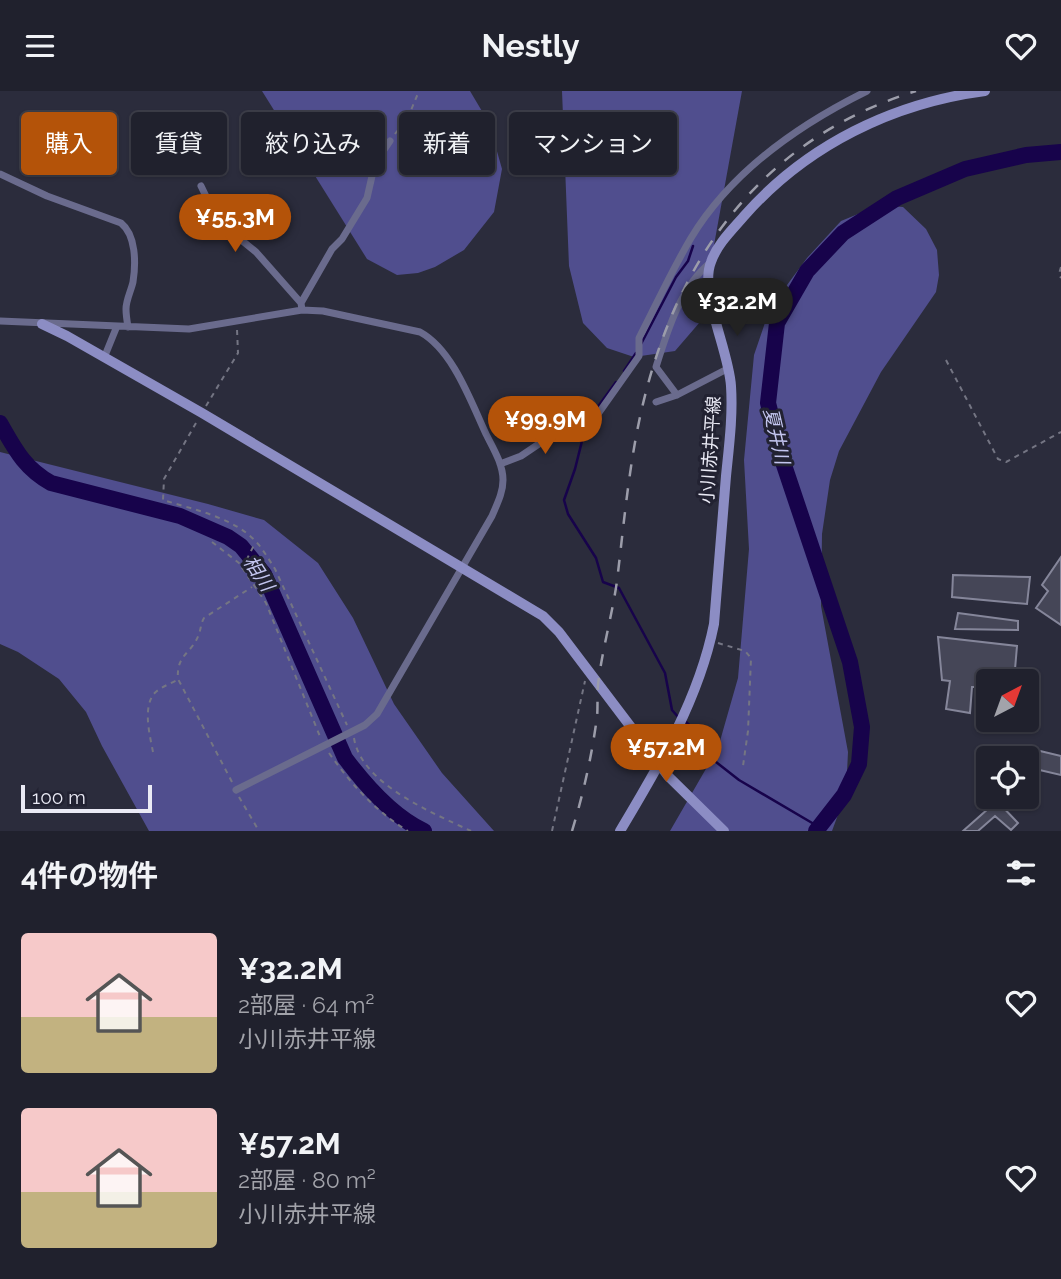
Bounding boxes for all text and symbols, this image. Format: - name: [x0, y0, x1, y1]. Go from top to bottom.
- icon: menu: [21, 27, 59, 65]
- text: Nestly: [481, 27, 580, 64]
- icon: heart: [1002, 27, 1040, 65]
- chip: 購入: [21, 112, 117, 175]
- chip: 賃貸: [131, 112, 227, 175]
- chip: 絞り込み: [241, 112, 385, 175]
- chip: 新着: [399, 112, 495, 175]
- chip: マンション: [509, 112, 677, 175]
- pin: ¥55.3M: [178, 195, 292, 254]
- text: ¥55.3M: [195, 203, 275, 230]
- pin: ¥32.2M: [680, 279, 794, 338]
- text: ¥32.2M: [697, 287, 777, 314]
- street label: 小川赤井平線: [696, 395, 724, 505]
- pin: ¥99.9M: [488, 397, 602, 456]
- text: ¥99.9M: [504, 405, 586, 432]
- water label: 夏井川: [760, 406, 795, 468]
- water label: 相川: [239, 551, 280, 597]
- north arrow: [976, 669, 1040, 731]
- map controls: [976, 669, 1039, 809]
- pin: ¥57.2M: [609, 725, 723, 784]
- text: ¥57.2M: [627, 733, 705, 760]
- button: locate: [976, 746, 1039, 809]
- scale bar: [21, 782, 152, 814]
- text: 100 m: [32, 786, 86, 808]
- icon: filters: [1002, 854, 1040, 892]
- text: 4件の物件: [21, 858, 158, 893]
- text: ¥32.2M: [238, 951, 343, 986]
- icon: home: [77, 961, 161, 1045]
- icon: heart: [1002, 984, 1040, 1022]
- text: 2部屋 · 64 m²: [238, 991, 374, 1018]
- text: 小川赤井平線: [238, 1025, 376, 1052]
- text: ¥57.2M: [238, 1126, 341, 1161]
- icon: home: [77, 1136, 161, 1220]
- icon: heart: [1002, 1159, 1040, 1197]
- text: 2部屋 · 80 m²: [238, 1166, 376, 1193]
- text: 小川赤井平線: [238, 1200, 376, 1227]

